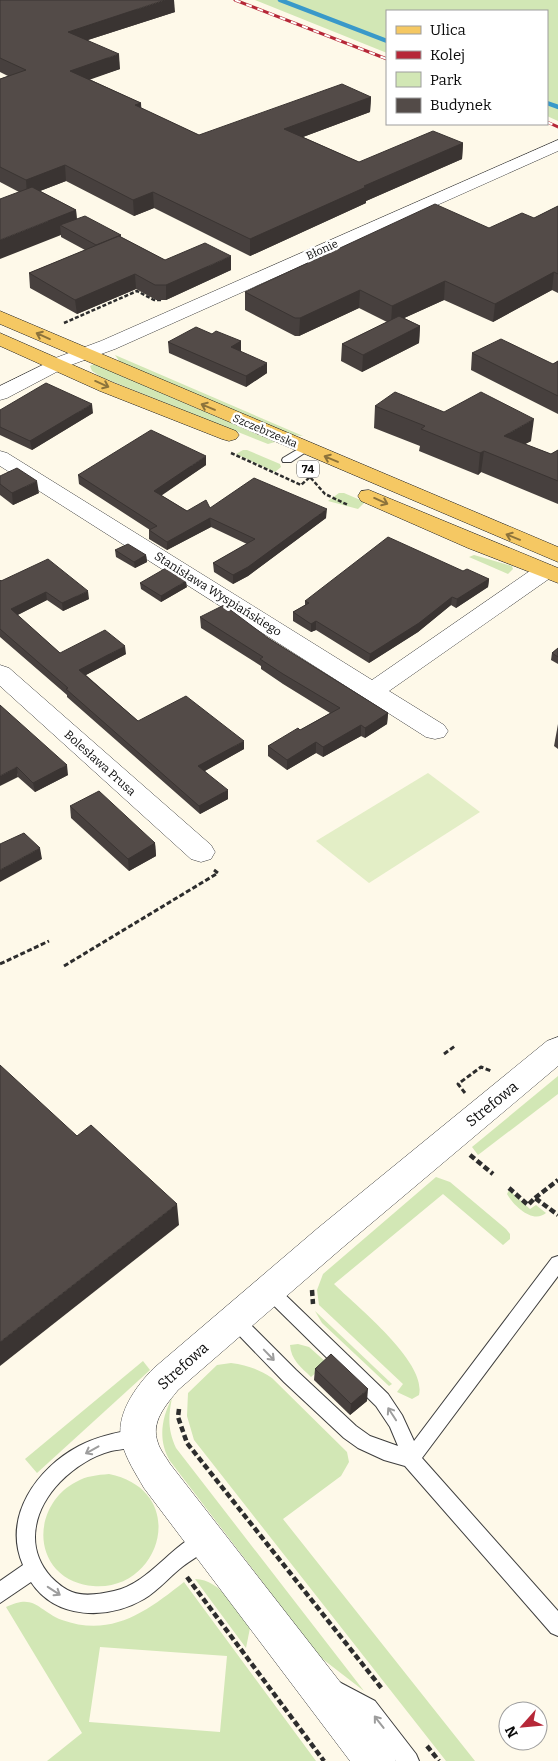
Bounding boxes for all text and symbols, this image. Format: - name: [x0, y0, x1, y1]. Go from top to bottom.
- legend: [386, 10, 548, 125]
- text: Ulica: [430, 21, 466, 39]
- text: Kolej: [430, 46, 465, 64]
- text: Park: [430, 71, 462, 89]
- text: Budynek: [430, 96, 492, 114]
- street label: Błonie: [304, 237, 340, 263]
- one-way arrow: [36, 330, 51, 340]
- one-way arrow: [94, 380, 109, 390]
- one-way arrow: [201, 401, 216, 411]
- street label: Szczebrzeska: [231, 412, 299, 450]
- one-way arrow: [324, 454, 339, 463]
- road number: 74: [297, 460, 319, 478]
- one-way arrow: [373, 497, 388, 507]
- one-way arrow: [506, 532, 521, 541]
- street label: Stanisława Wyspiańskiego: [152, 549, 284, 639]
- street label: Bolesława Prusa: [62, 727, 139, 799]
- street label: Strefowa: [462, 1077, 522, 1131]
- street label: Strefowa: [154, 1339, 212, 1393]
- one-way arrow: [263, 1348, 275, 1361]
- one-way arrow: [387, 1408, 397, 1422]
- one-way arrow: [85, 1445, 100, 1455]
- one-way arrow: [47, 1586, 61, 1597]
- north arrow: [498, 1701, 548, 1751]
- one-way arrow: [374, 1715, 384, 1729]
- text: N: [502, 1723, 522, 1740]

